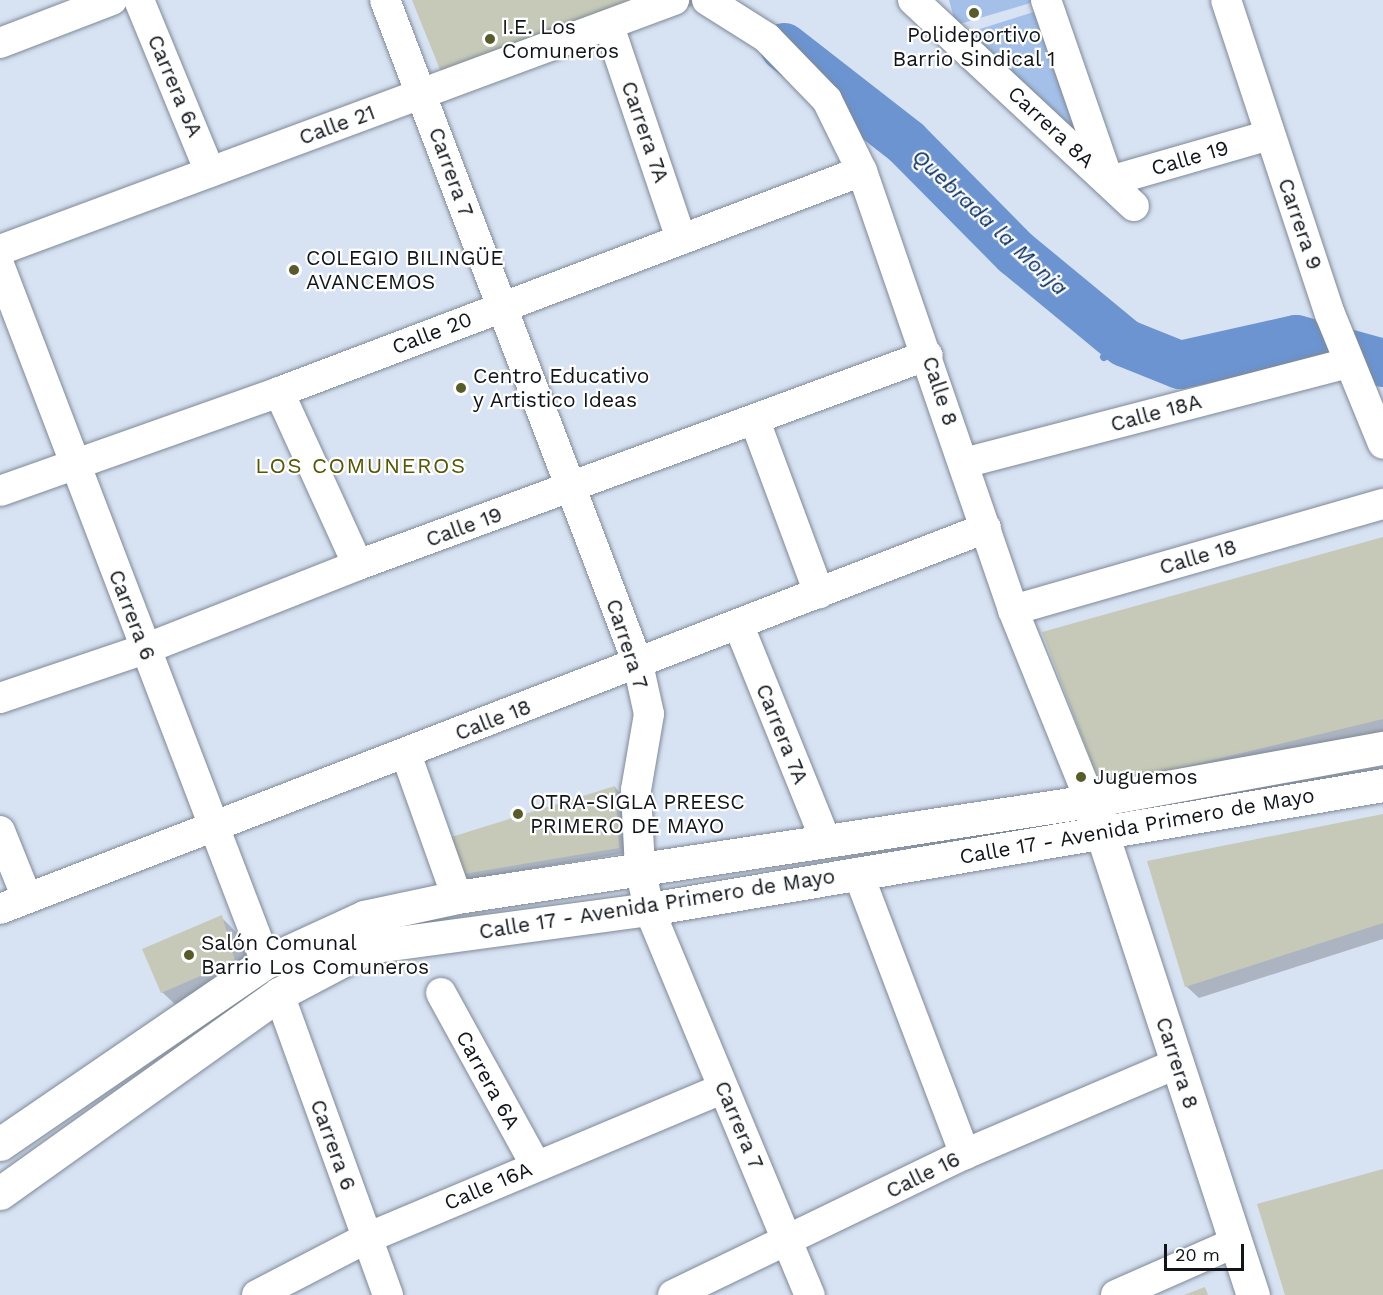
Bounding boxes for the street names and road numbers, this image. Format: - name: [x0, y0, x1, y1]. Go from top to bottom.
- street label: Carrera 6A: [142, 31, 208, 141]
- street label: Carrera 7A: [616, 77, 674, 187]
- street label: Carrera 8A: [1002, 81, 1100, 173]
- street label: Calle 21: [296, 100, 378, 150]
- street label: Carrera 7: [423, 123, 479, 221]
- street label: Calle 19: [1148, 135, 1232, 181]
- street label: Carrera 9: [1273, 175, 1327, 273]
- street label: Calle 20: [388, 306, 476, 360]
- street label: Calle 8: [917, 353, 963, 429]
- street label: Calle 18A: [1108, 389, 1204, 437]
- street label: Calle 19: [422, 502, 506, 552]
- street label: Calle 18: [1156, 534, 1240, 580]
- street label: Carrera 6: [103, 566, 161, 664]
- street label: Carrera 7: [600, 595, 654, 693]
- street label: Carrera 7A: [750, 680, 814, 788]
- street label: Calle 18: [451, 694, 535, 746]
- street label: Calle 17 - Avenida Primero de Mayo: [956, 782, 1318, 870]
- street label: Calle 17 - Avenida Primero de Mayo: [476, 863, 838, 945]
- street label: Carrera 8: [1150, 1014, 1204, 1112]
- street label: Carrera 6A: [451, 1026, 525, 1134]
- street label: Carrera 7: [709, 1077, 769, 1173]
- street label: Carrera 6: [305, 1096, 361, 1194]
- street label: Calle 16: [882, 1146, 964, 1204]
- street label: Calle 16A: [440, 1156, 536, 1216]

